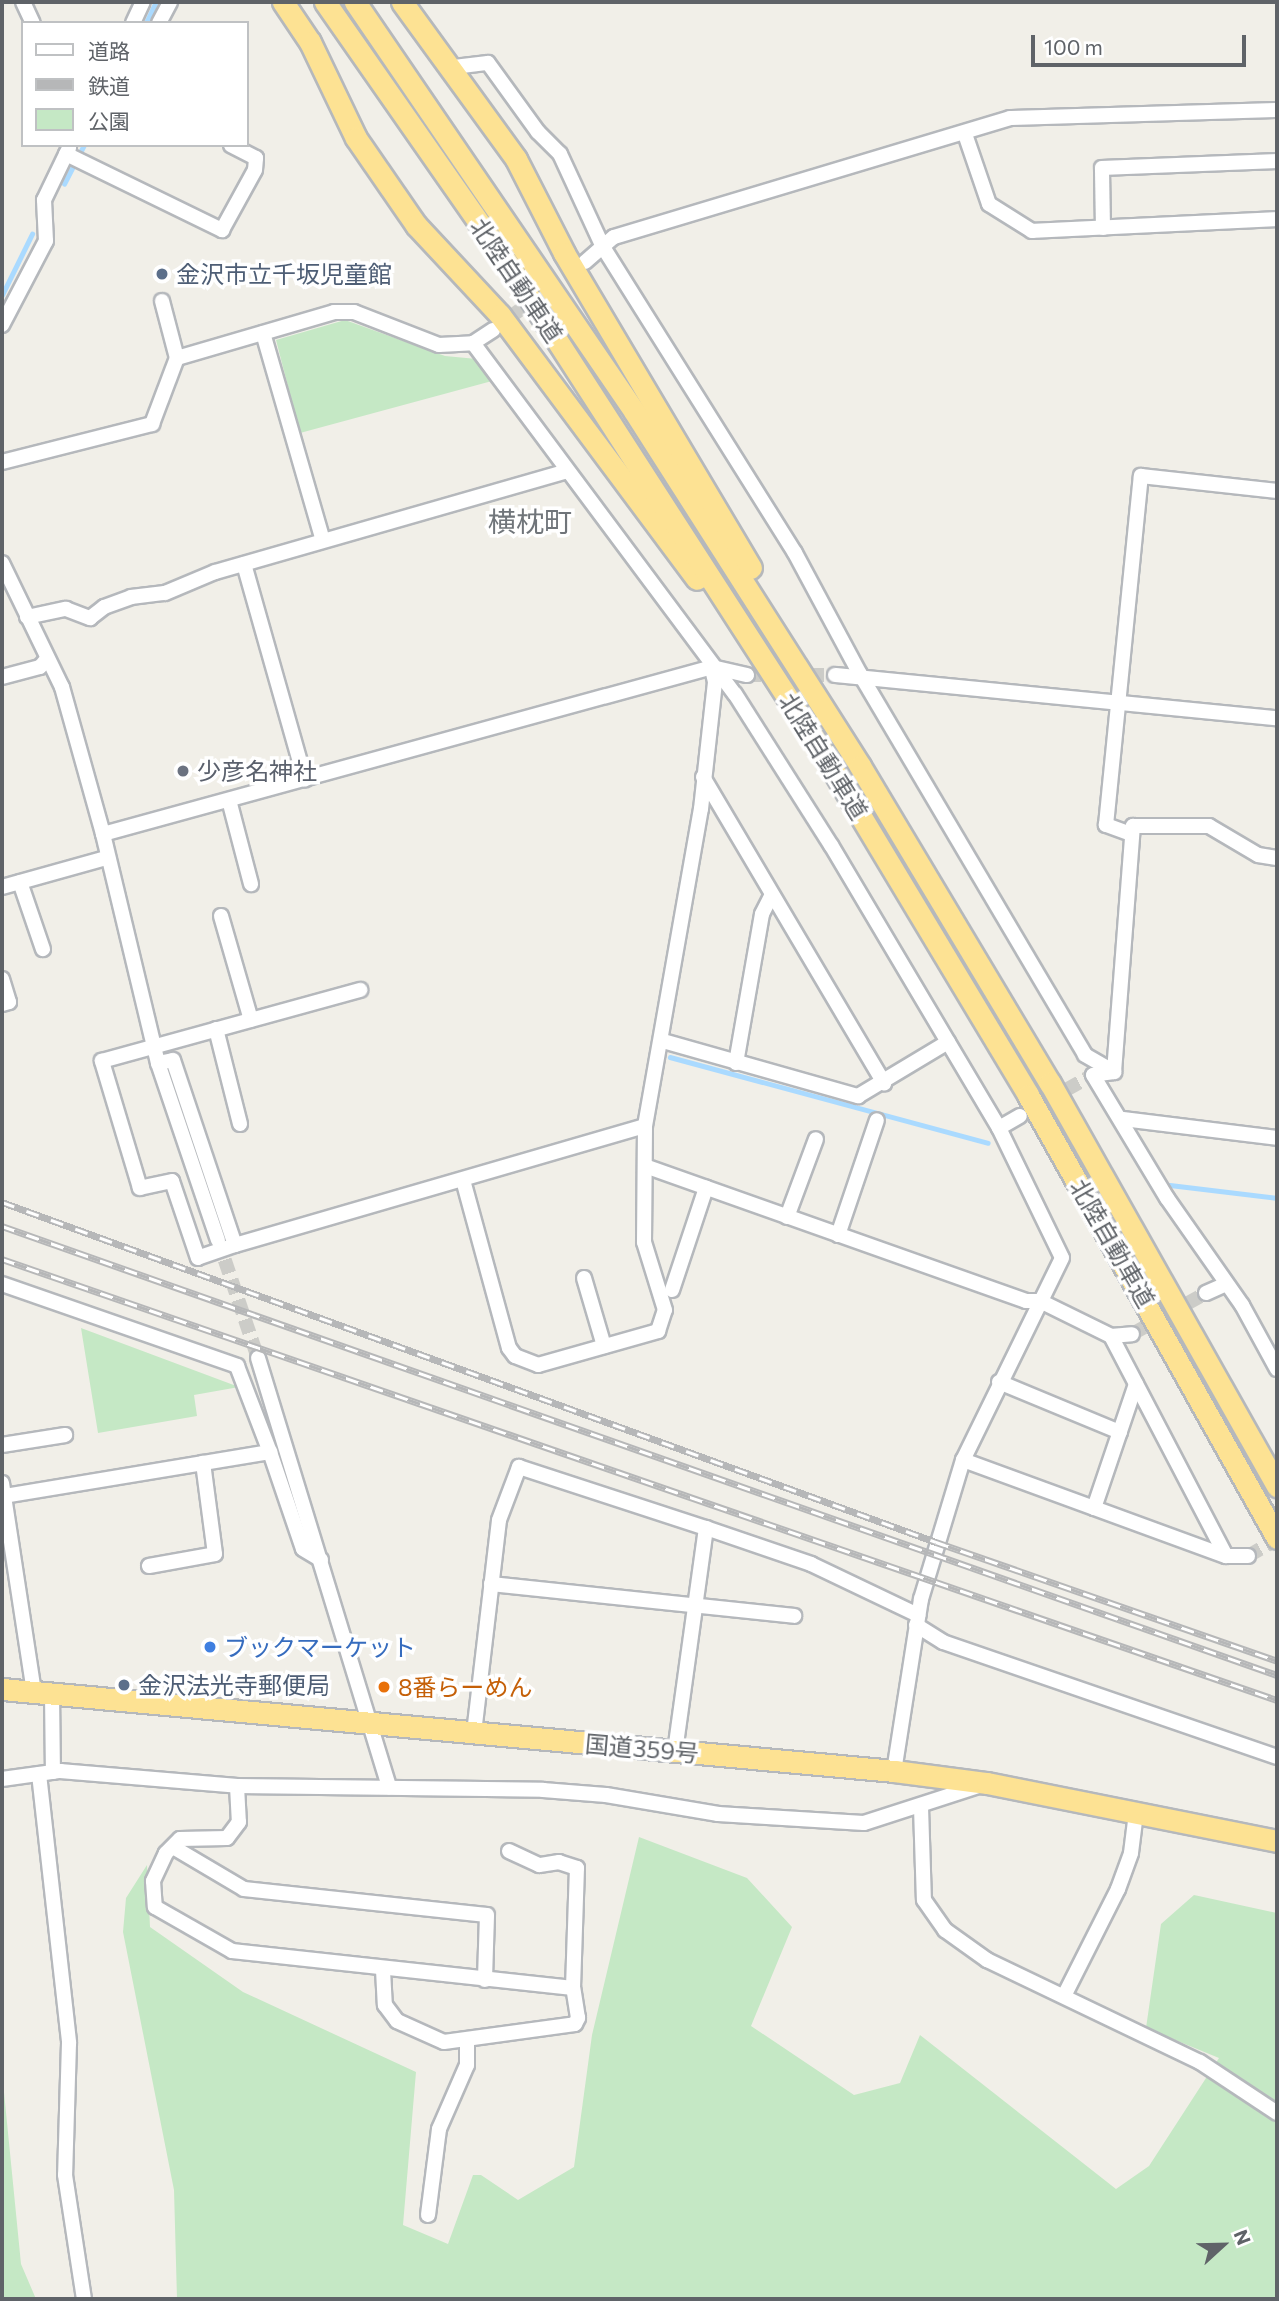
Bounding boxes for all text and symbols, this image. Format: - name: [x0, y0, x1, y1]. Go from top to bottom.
- legend: [21, 21, 248, 147]
- scale bar: [1034, 21, 1249, 65]
- text: 100 m: [1044, 34, 1103, 59]
- text: 道路: [88, 38, 130, 63]
- text: 鉄道: [88, 73, 130, 98]
- text: 公園: [88, 108, 130, 133]
- street label: 北陸自動車道: [465, 212, 569, 348]
- place label: 金沢市立千坂児童館: [176, 260, 392, 288]
- marker: 金沢市立千坂児童館: [154, 266, 170, 282]
- district label: 横枕町: [488, 504, 572, 538]
- street label: 北陸自動車道: [774, 687, 874, 825]
- place label: 少彦名神社: [197, 757, 317, 785]
- marker: 少彦名神社: [175, 763, 191, 779]
- street label: 北陸自動車道: [1065, 1173, 1161, 1313]
- place label: ブックマーケット: [224, 1633, 416, 1661]
- marker: ブックマーケット: [202, 1639, 218, 1655]
- place label: 金沢法光寺郵便局: [138, 1671, 330, 1699]
- place label: 8番らーめん: [398, 1673, 533, 1701]
- marker: 金沢法光寺郵便局: [116, 1677, 132, 1693]
- marker: 8番らーめん: [376, 1679, 392, 1695]
- street label: 国道359号: [584, 1729, 700, 1767]
- north arrow: [1188, 2210, 1258, 2280]
- text: N: [1230, 2226, 1256, 2248]

